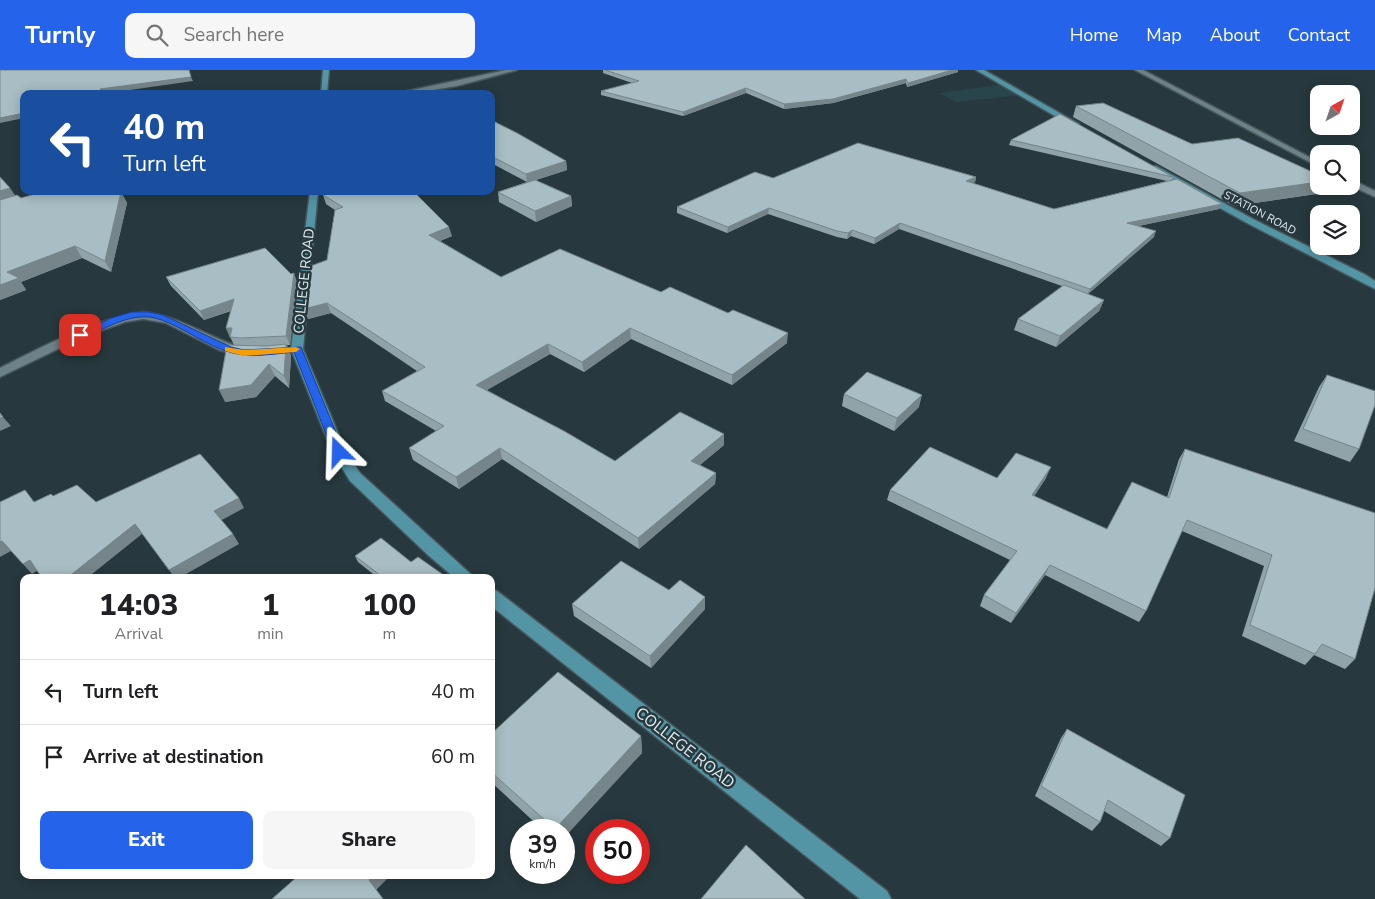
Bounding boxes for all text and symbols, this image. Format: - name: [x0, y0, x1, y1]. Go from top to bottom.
- search box: [125, 13, 475, 58]
- text: Turnly: [25, 19, 95, 51]
- icon: search: [143, 21, 171, 49]
- text: Search here: [183, 22, 284, 48]
- text: Home: [1070, 23, 1118, 47]
- text: Map: [1146, 23, 1182, 47]
- text: About: [1210, 23, 1260, 47]
- text: Contact: [1288, 23, 1350, 47]
- north arrow: [1310, 85, 1360, 135]
- map controls: [1310, 85, 1360, 255]
- text: 40 m: [123, 104, 205, 151]
- icon: left: [40, 110, 105, 175]
- button: search: [1310, 145, 1360, 195]
- text: Turn left: [123, 149, 206, 179]
- street label: STATION ROAD: [1221, 188, 1299, 238]
- button: layers: [1310, 205, 1360, 255]
- street label: COLLEGE ROAD: [289, 228, 319, 334]
- pin: [59, 314, 101, 356]
- icon: arrive: [66, 321, 94, 349]
- position arrow: [312, 425, 364, 477]
- text: 14:03: [99, 585, 178, 626]
- text: 1: [261, 585, 279, 626]
- text: 100: [362, 585, 416, 626]
- text: Arrival: [115, 623, 163, 645]
- text: min: [257, 623, 284, 645]
- text: m: [382, 623, 396, 645]
- icon: left: [40, 678, 68, 706]
- text: Turn left: [83, 679, 158, 705]
- text: 40 m: [431, 679, 475, 705]
- street label: COLLEGE ROAD: [631, 702, 739, 794]
- icon: arrive: [40, 743, 68, 771]
- text: Arrive at destination: [83, 744, 264, 770]
- text: 60 m: [431, 744, 475, 770]
- button: Exit: [40, 811, 253, 869]
- button: Share: [263, 811, 475, 869]
- speed limit sign: 50: [585, 819, 650, 884]
- text: 39: [527, 828, 558, 862]
- text: km/h: [529, 856, 556, 872]

